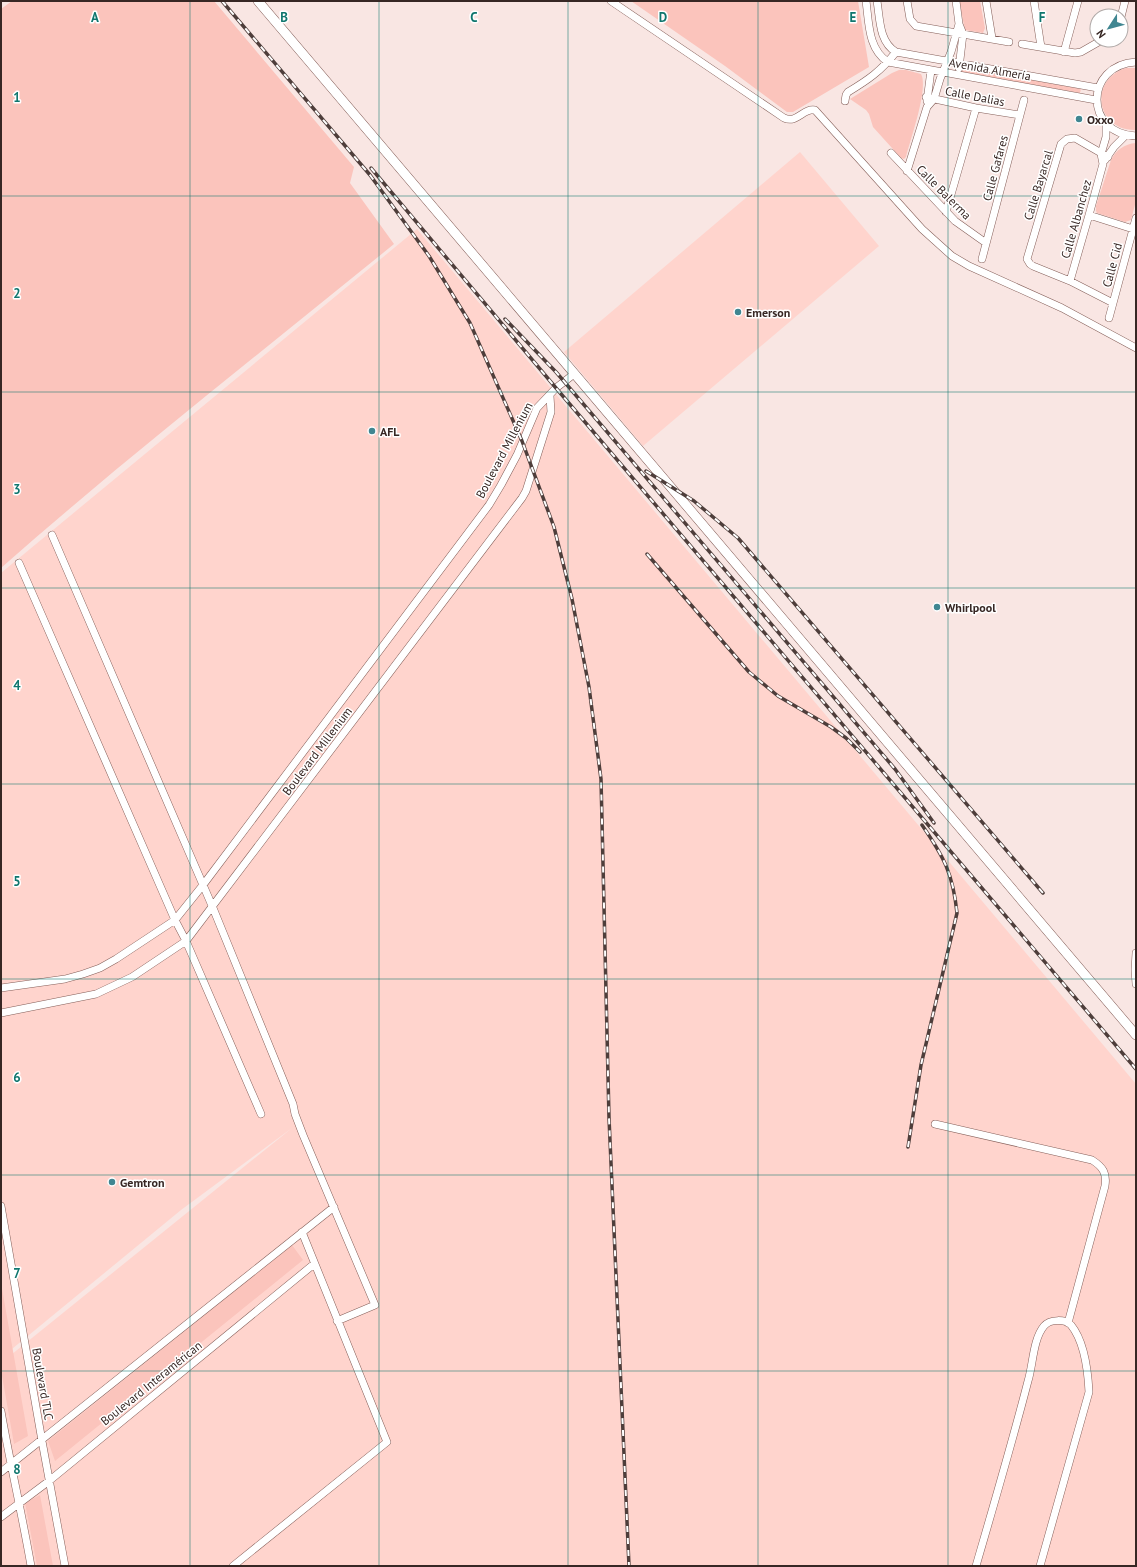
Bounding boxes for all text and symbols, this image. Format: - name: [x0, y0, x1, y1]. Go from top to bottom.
- north arrow: [1089, 8, 1129, 48]
- text: A: [91, 9, 99, 26]
- text: B: [280, 9, 288, 26]
- text: C: [470, 9, 478, 26]
- text: D: [659, 9, 667, 26]
- text: E: [850, 9, 857, 26]
- text: F: [1039, 9, 1046, 26]
- text: N: [1093, 27, 1109, 41]
- street label: Avenida Almería: [948, 54, 1032, 84]
- street label: Calle Dalias: [944, 83, 1006, 109]
- text: 1: [13, 89, 21, 106]
- place label: Oxxo: [1087, 112, 1114, 127]
- marker: Oxxo: [1074, 114, 1084, 124]
- street label: Calle Gafares: [979, 134, 1011, 202]
- street label: Calle Bayarcal: [1020, 148, 1056, 222]
- street label: Calle Balerma: [914, 162, 975, 223]
- street label: Calle Albanchez: [1058, 178, 1094, 260]
- street label: Calle Cid: [1099, 241, 1125, 289]
- text: 2: [13, 285, 21, 302]
- place label: Emerson: [746, 305, 790, 320]
- marker: Emerson: [733, 307, 743, 317]
- street label: Boulevard Millenium: [472, 399, 536, 501]
- place label: AFL: [380, 424, 400, 439]
- marker: AFL: [367, 426, 377, 436]
- text: 3: [13, 481, 21, 498]
- place label: Whirlpool: [945, 600, 996, 615]
- marker: Whirlpool: [932, 602, 942, 612]
- text: 4: [13, 677, 21, 694]
- street label: Boulevard Millenium: [279, 704, 355, 798]
- text: 5: [13, 873, 21, 890]
- text: 6: [13, 1069, 21, 1086]
- place label: Gemtron: [120, 1175, 164, 1190]
- marker: Gemtron: [107, 1177, 117, 1187]
- text: 7: [13, 1265, 21, 1282]
- street label: Boulevard Interamérican: [97, 1338, 205, 1428]
- street label: Boulevard TLC: [29, 1347, 57, 1422]
- text: 8: [13, 1461, 21, 1478]

